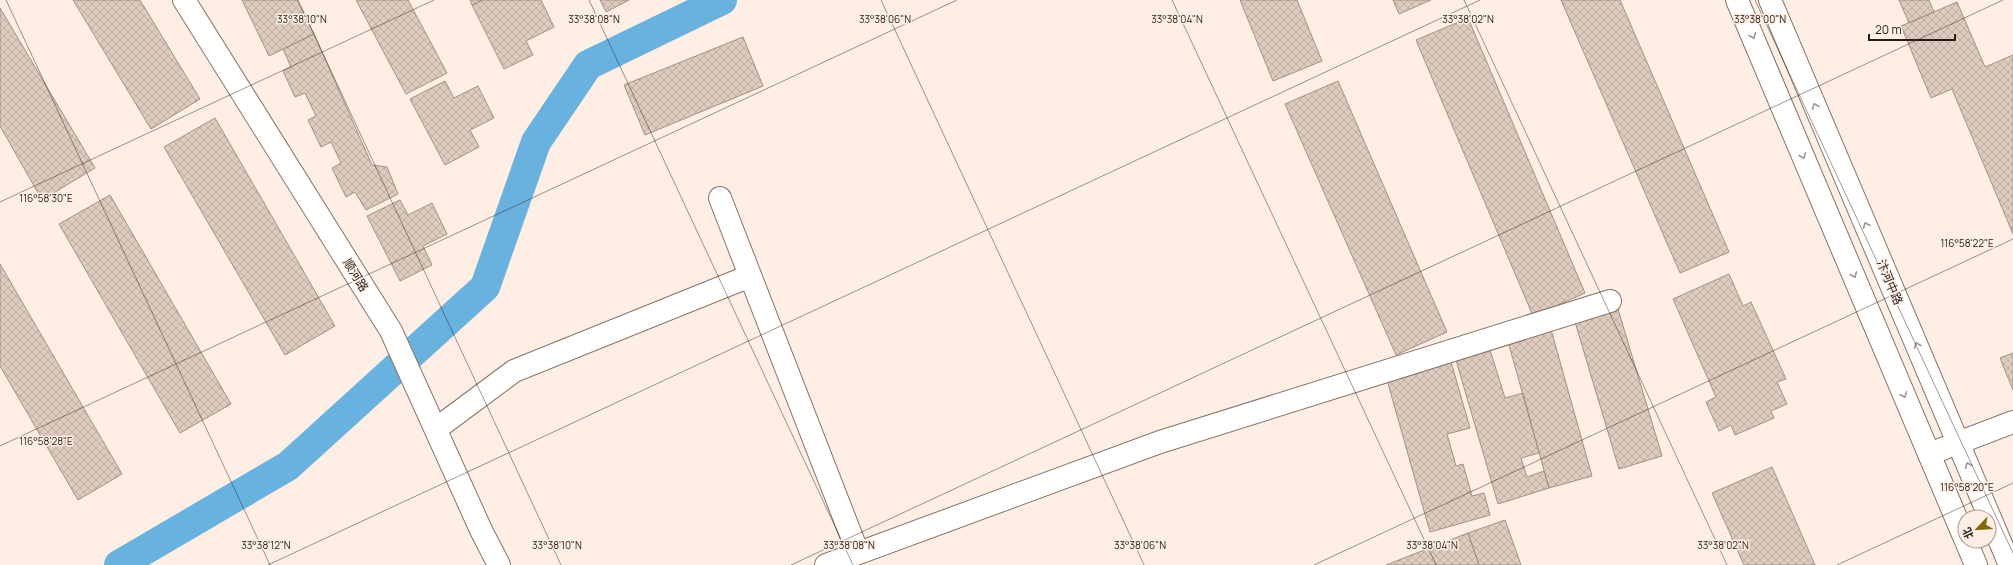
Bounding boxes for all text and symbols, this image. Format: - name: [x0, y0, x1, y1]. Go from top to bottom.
- text: 33°38'10"N: [277, 12, 327, 26]
- text: 33°38'08"N: [568, 12, 620, 26]
- text: 33°38'06"N: [859, 12, 911, 26]
- text: 33°38'04"N: [1151, 12, 1203, 26]
- text: 33°38'02"N: [1442, 12, 1494, 26]
- text: 33°38'00"N: [1734, 12, 1786, 26]
- scale bar: [1869, 16, 1955, 42]
- text: 20 m: [1875, 21, 1902, 38]
- one-way arrow: [1748, 32, 1756, 39]
- one-way arrow: [1812, 102, 1820, 110]
- one-way arrow: [1798, 151, 1806, 159]
- text: 116°58'30"E: [19, 191, 73, 205]
- one-way arrow: [1863, 222, 1871, 230]
- text: 116°58'22"E: [1940, 236, 1994, 250]
- street label: 顺河路: [339, 255, 373, 295]
- street label: 汴河中路: [1873, 257, 1907, 307]
- one-way arrow: [1849, 271, 1857, 279]
- one-way arrow: [1914, 341, 1922, 349]
- one-way arrow: [1900, 392, 1908, 399]
- text: 116°58'28"E: [19, 434, 73, 448]
- one-way arrow: [1965, 461, 1973, 469]
- text: 116°58'20"E: [1940, 480, 1994, 494]
- north arrow: [1957, 509, 1997, 549]
- text: 北: [1958, 525, 1977, 542]
- text: 33°38'12"N: [241, 538, 291, 552]
- text: 33°38'10"N: [532, 538, 582, 552]
- text: 33°38'08"N: [823, 538, 875, 552]
- text: 33°38'06"N: [1114, 538, 1166, 552]
- text: 33°38'04"N: [1406, 538, 1458, 552]
- text: 33°38'02"N: [1697, 538, 1749, 552]

